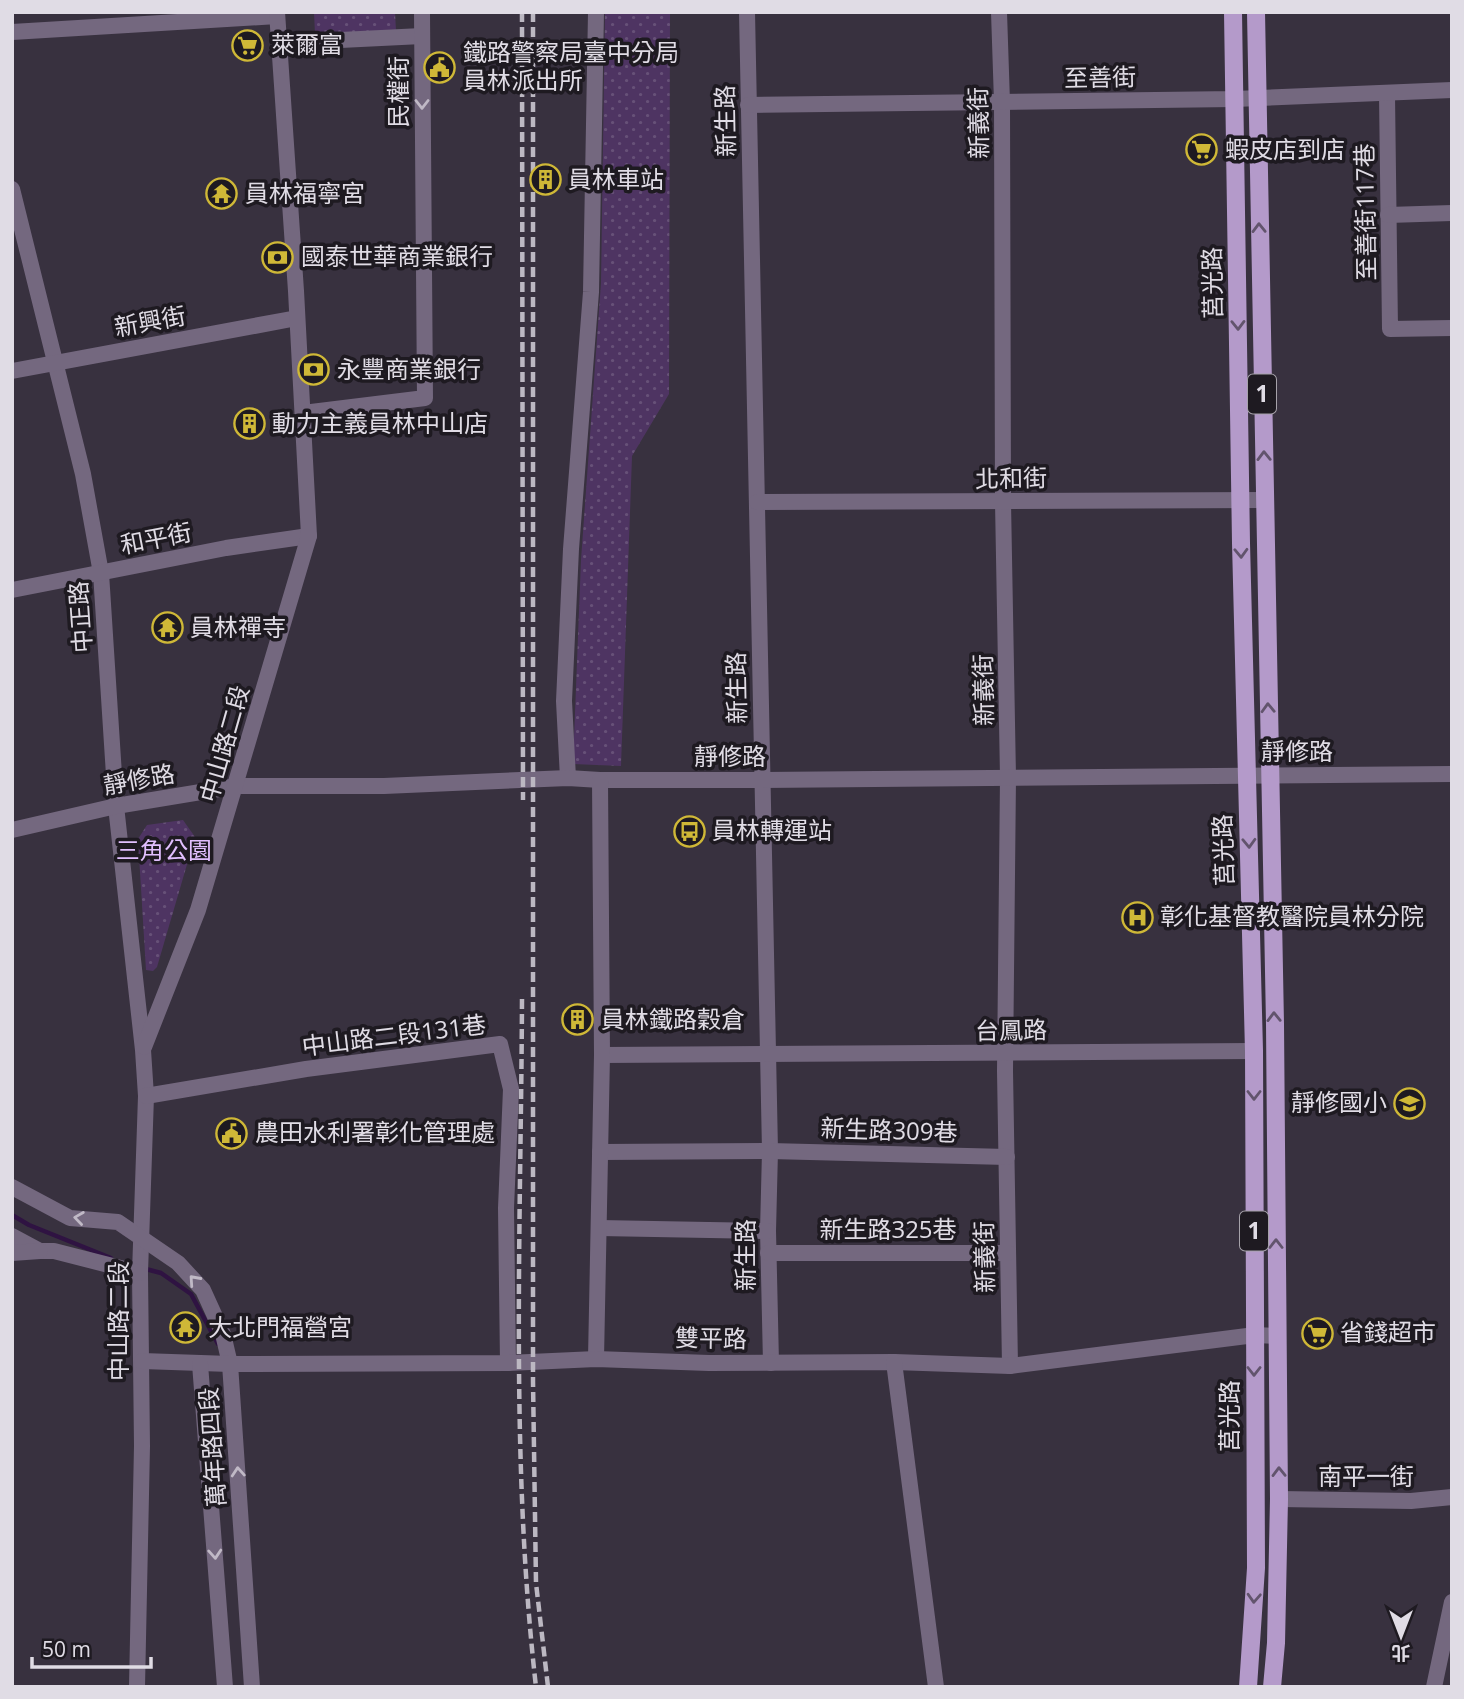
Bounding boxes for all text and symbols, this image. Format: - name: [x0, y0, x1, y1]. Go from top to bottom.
- place label: 萊爾富: [271, 27, 343, 60]
- supermarket icon: 萊爾富: [231, 28, 265, 62]
- place label: 鐵路警察局臺中分局 員林派出所: [463, 35, 679, 96]
- public building icon: 鐵路警察局臺中分局 員林派出所: [423, 50, 457, 84]
- street label: 民權街: [381, 56, 414, 128]
- street label: 至善街: [1064, 59, 1136, 94]
- street label: 新生路: [707, 85, 742, 157]
- street label: 新義街: [960, 87, 995, 159]
- one-way arrow: [414, 99, 430, 110]
- place label: 蝦皮店到店: [1225, 132, 1345, 165]
- supermarket icon: 蝦皮店到店: [1185, 133, 1219, 167]
- street label: 至善街117巷: [1347, 143, 1382, 281]
- place label: 員林車站: [568, 162, 664, 195]
- building icon: 員林車站: [528, 163, 562, 197]
- place label: 員林福寧宮: [245, 176, 365, 209]
- temple icon: 員林福寧宮: [205, 177, 239, 211]
- one-way arrow: [1251, 223, 1267, 233]
- place label: 國泰世華商業銀行: [301, 239, 493, 272]
- bank icon: 國泰世華商業銀行: [261, 240, 295, 274]
- street label: 莒光路: [1194, 247, 1229, 319]
- street label: 新興街: [111, 298, 188, 343]
- one-way arrow: [1230, 321, 1246, 331]
- place label: 永豐商業銀行: [337, 352, 481, 385]
- bank icon: 永豐商業銀行: [297, 353, 331, 387]
- road number: 1: [1248, 374, 1276, 414]
- place label: 動力主義員林中山店: [272, 406, 488, 439]
- building icon: 動力主義員林中山店: [232, 407, 266, 441]
- one-way arrow: [1256, 450, 1271, 461]
- street label: 北和街: [975, 460, 1047, 495]
- street label: 和平街: [117, 514, 194, 561]
- one-way arrow: [1233, 548, 1249, 559]
- street label: 中正路: [61, 580, 98, 654]
- place label: 員林禪寺: [190, 610, 286, 643]
- temple icon: 員林禪寺: [150, 611, 184, 645]
- street label: 新生路: [718, 652, 753, 724]
- street label: 新義街: [965, 654, 1000, 726]
- street label: 中山路二段: [191, 681, 256, 806]
- one-way arrow: [1261, 702, 1276, 713]
- street label: 靜修路: [1261, 734, 1333, 767]
- street label: 靜修路: [694, 739, 766, 772]
- street label: 靜修路: [100, 756, 177, 801]
- place label: 員林轉運站: [712, 813, 832, 846]
- street label: 莒光路: [1205, 813, 1240, 887]
- bus stop icon: 員林轉運站: [672, 814, 706, 848]
- park label: 三角公園: [116, 833, 212, 866]
- one-way arrow: [1241, 837, 1256, 848]
- place label: 彰化基督教醫院員林分院: [1160, 899, 1424, 932]
- hospital icon: 彰化基督教醫院員林分院: [1120, 900, 1154, 934]
- place label: 員林鐵路穀倉: [601, 1002, 745, 1035]
- building icon: 員林鐵路穀倉: [561, 1003, 595, 1037]
- street label: 中山路二段131巷: [300, 1007, 488, 1062]
- one-way arrow: [1267, 1011, 1282, 1022]
- street label: 台鳳路: [975, 1012, 1047, 1047]
- place label: 靜修國小: [1291, 1085, 1387, 1118]
- school or university icon: 靜修國小: [1393, 1086, 1427, 1120]
- one-way arrow: [1246, 1090, 1262, 1100]
- street label: 新生路309巷: [820, 1111, 958, 1148]
- place label: 農田水利署彰化管理處: [255, 1115, 495, 1148]
- public building icon: 農田水利署彰化管理處: [215, 1116, 249, 1150]
- one-way arrow: [73, 1211, 85, 1226]
- street label: 新生路325巷: [819, 1212, 957, 1245]
- road number: 1: [1240, 1212, 1268, 1250]
- street label: 新生路: [728, 1219, 761, 1291]
- street label: 新義街: [966, 1221, 1001, 1293]
- one-way arrow: [1268, 1238, 1284, 1249]
- street label: 中山路二段: [101, 1261, 134, 1381]
- one-way arrow: [190, 1275, 202, 1288]
- place label: 大北門福營宮: [208, 1310, 352, 1343]
- temple icon: 大北門福營宮: [168, 1311, 202, 1345]
- place label: 省錢超市: [1340, 1315, 1436, 1348]
- supermarket icon: 省錢超市: [1300, 1316, 1334, 1350]
- street label: 雙平路: [675, 1320, 747, 1355]
- one-way arrow: [1246, 1366, 1262, 1377]
- street label: 莒光路: [1212, 1380, 1245, 1452]
- street label: 萬年路四段: [191, 1386, 232, 1508]
- street label: 南平一街: [1318, 1459, 1414, 1492]
- one-way arrow: [231, 1466, 246, 1477]
- one-way arrow: [1271, 1466, 1286, 1477]
- one-way arrow: [207, 1549, 222, 1560]
- one-way arrow: [1247, 1593, 1262, 1604]
- north arrow: [1366, 1601, 1436, 1671]
- scale bar: [32, 1626, 150, 1670]
- text: 50 m: [42, 1635, 91, 1663]
- text: 北: [1391, 1640, 1411, 1666]

